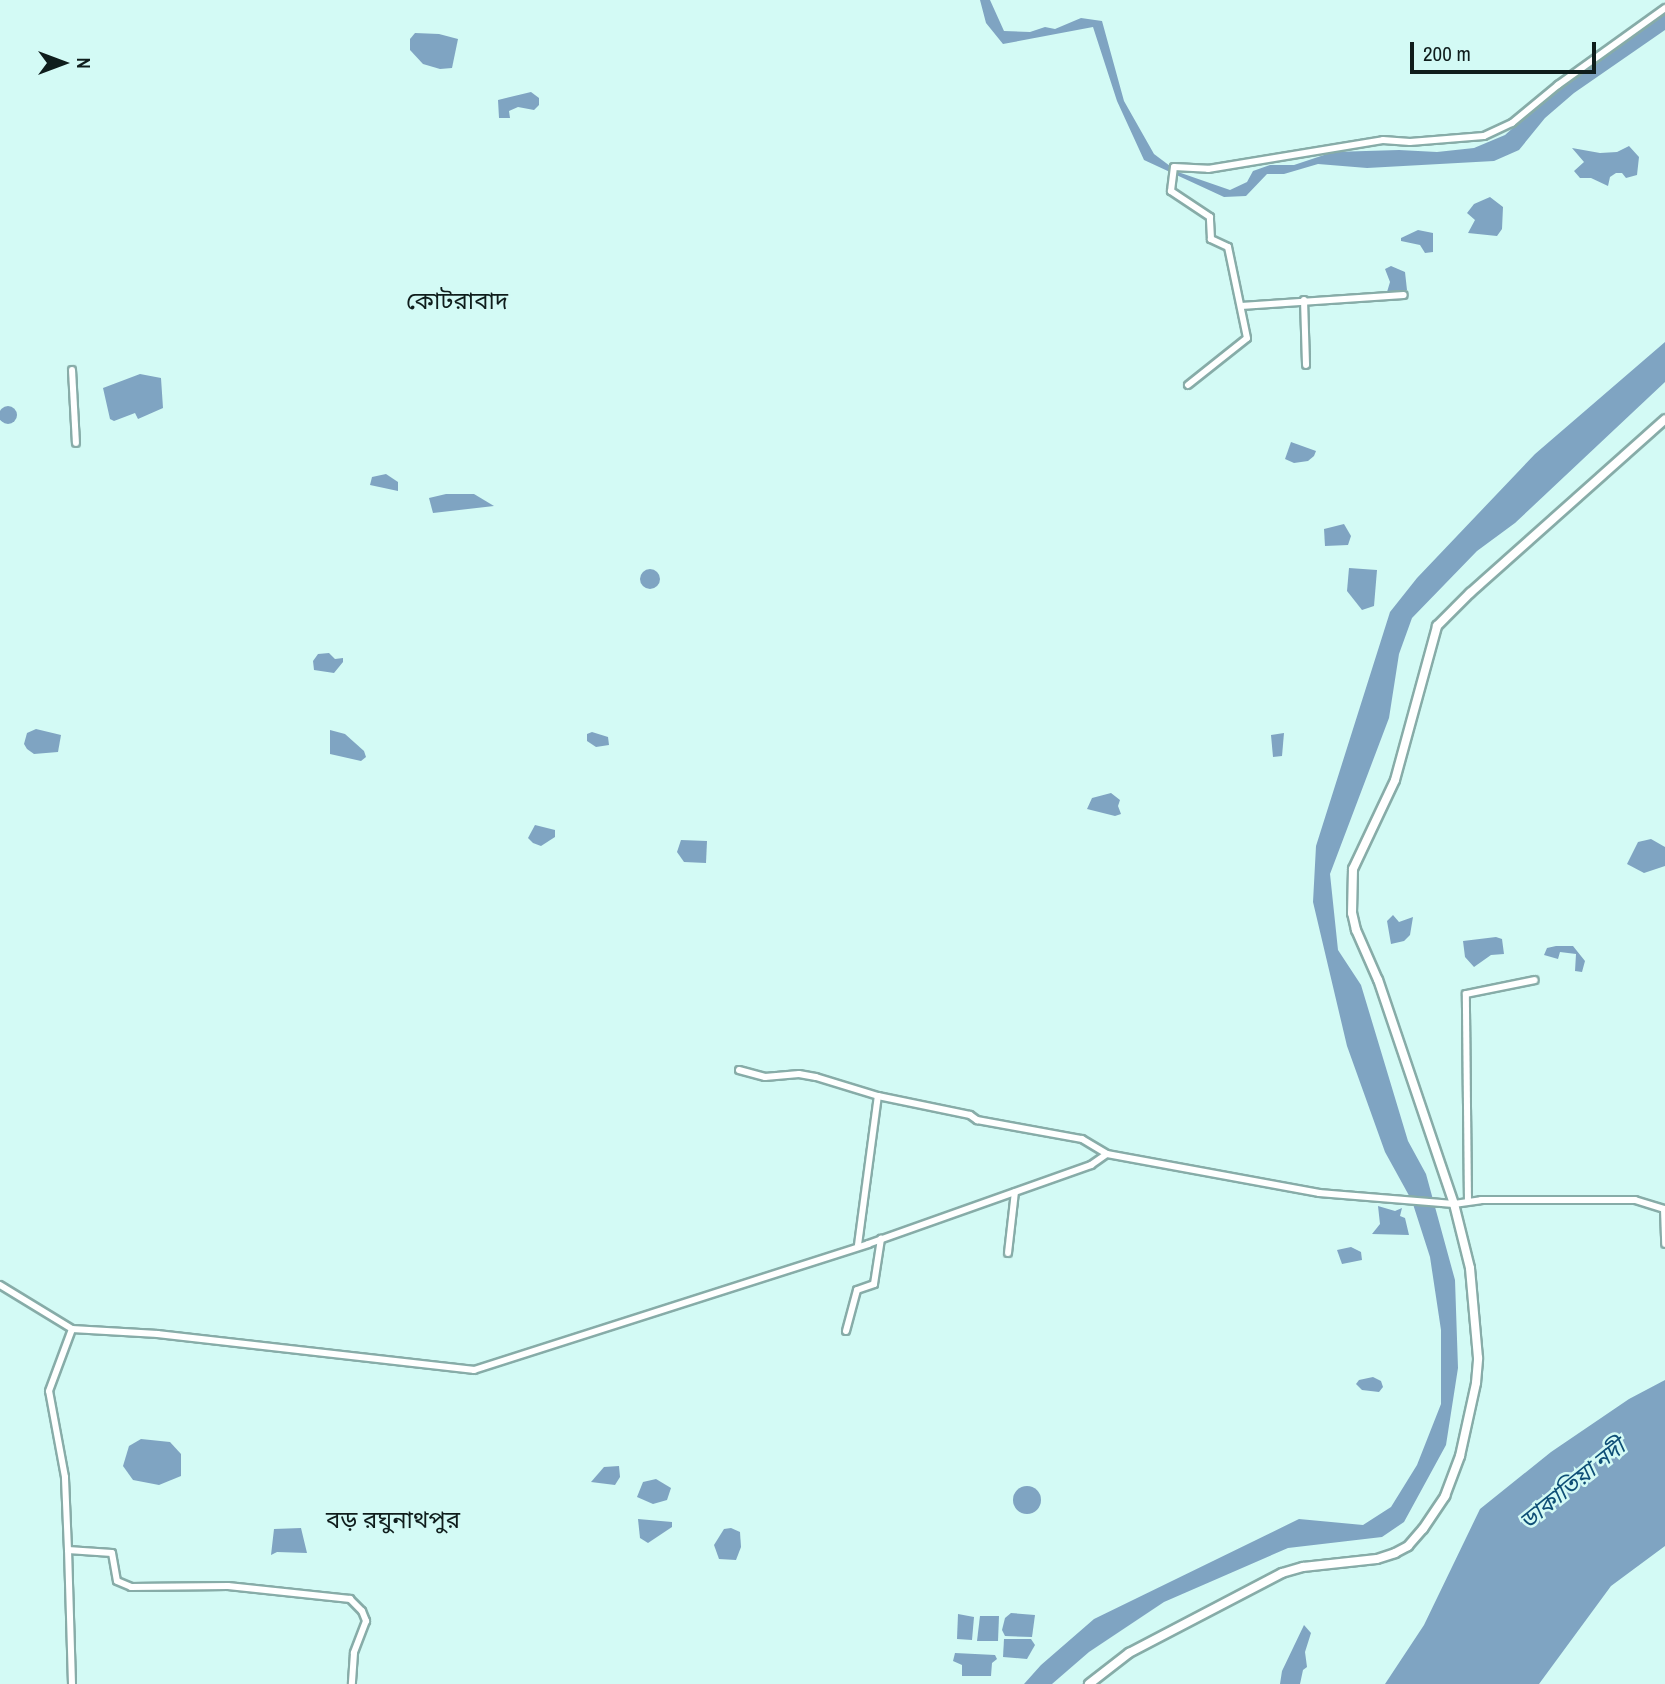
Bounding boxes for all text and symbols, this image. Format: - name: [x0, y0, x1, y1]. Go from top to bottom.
- north arrow: [28, 28, 98, 98]
- scale bar: [1413, 28, 1598, 72]
- text: 200 m: [1423, 39, 1471, 68]
- text: N: [71, 57, 97, 69]
- district label: কোটরাবাদ: [406, 287, 508, 315]
- water label: ডাকাতিয়া নদী: [1514, 1433, 1630, 1535]
- district label: বড় রঘুনাথপুর: [326, 1506, 460, 1534]

